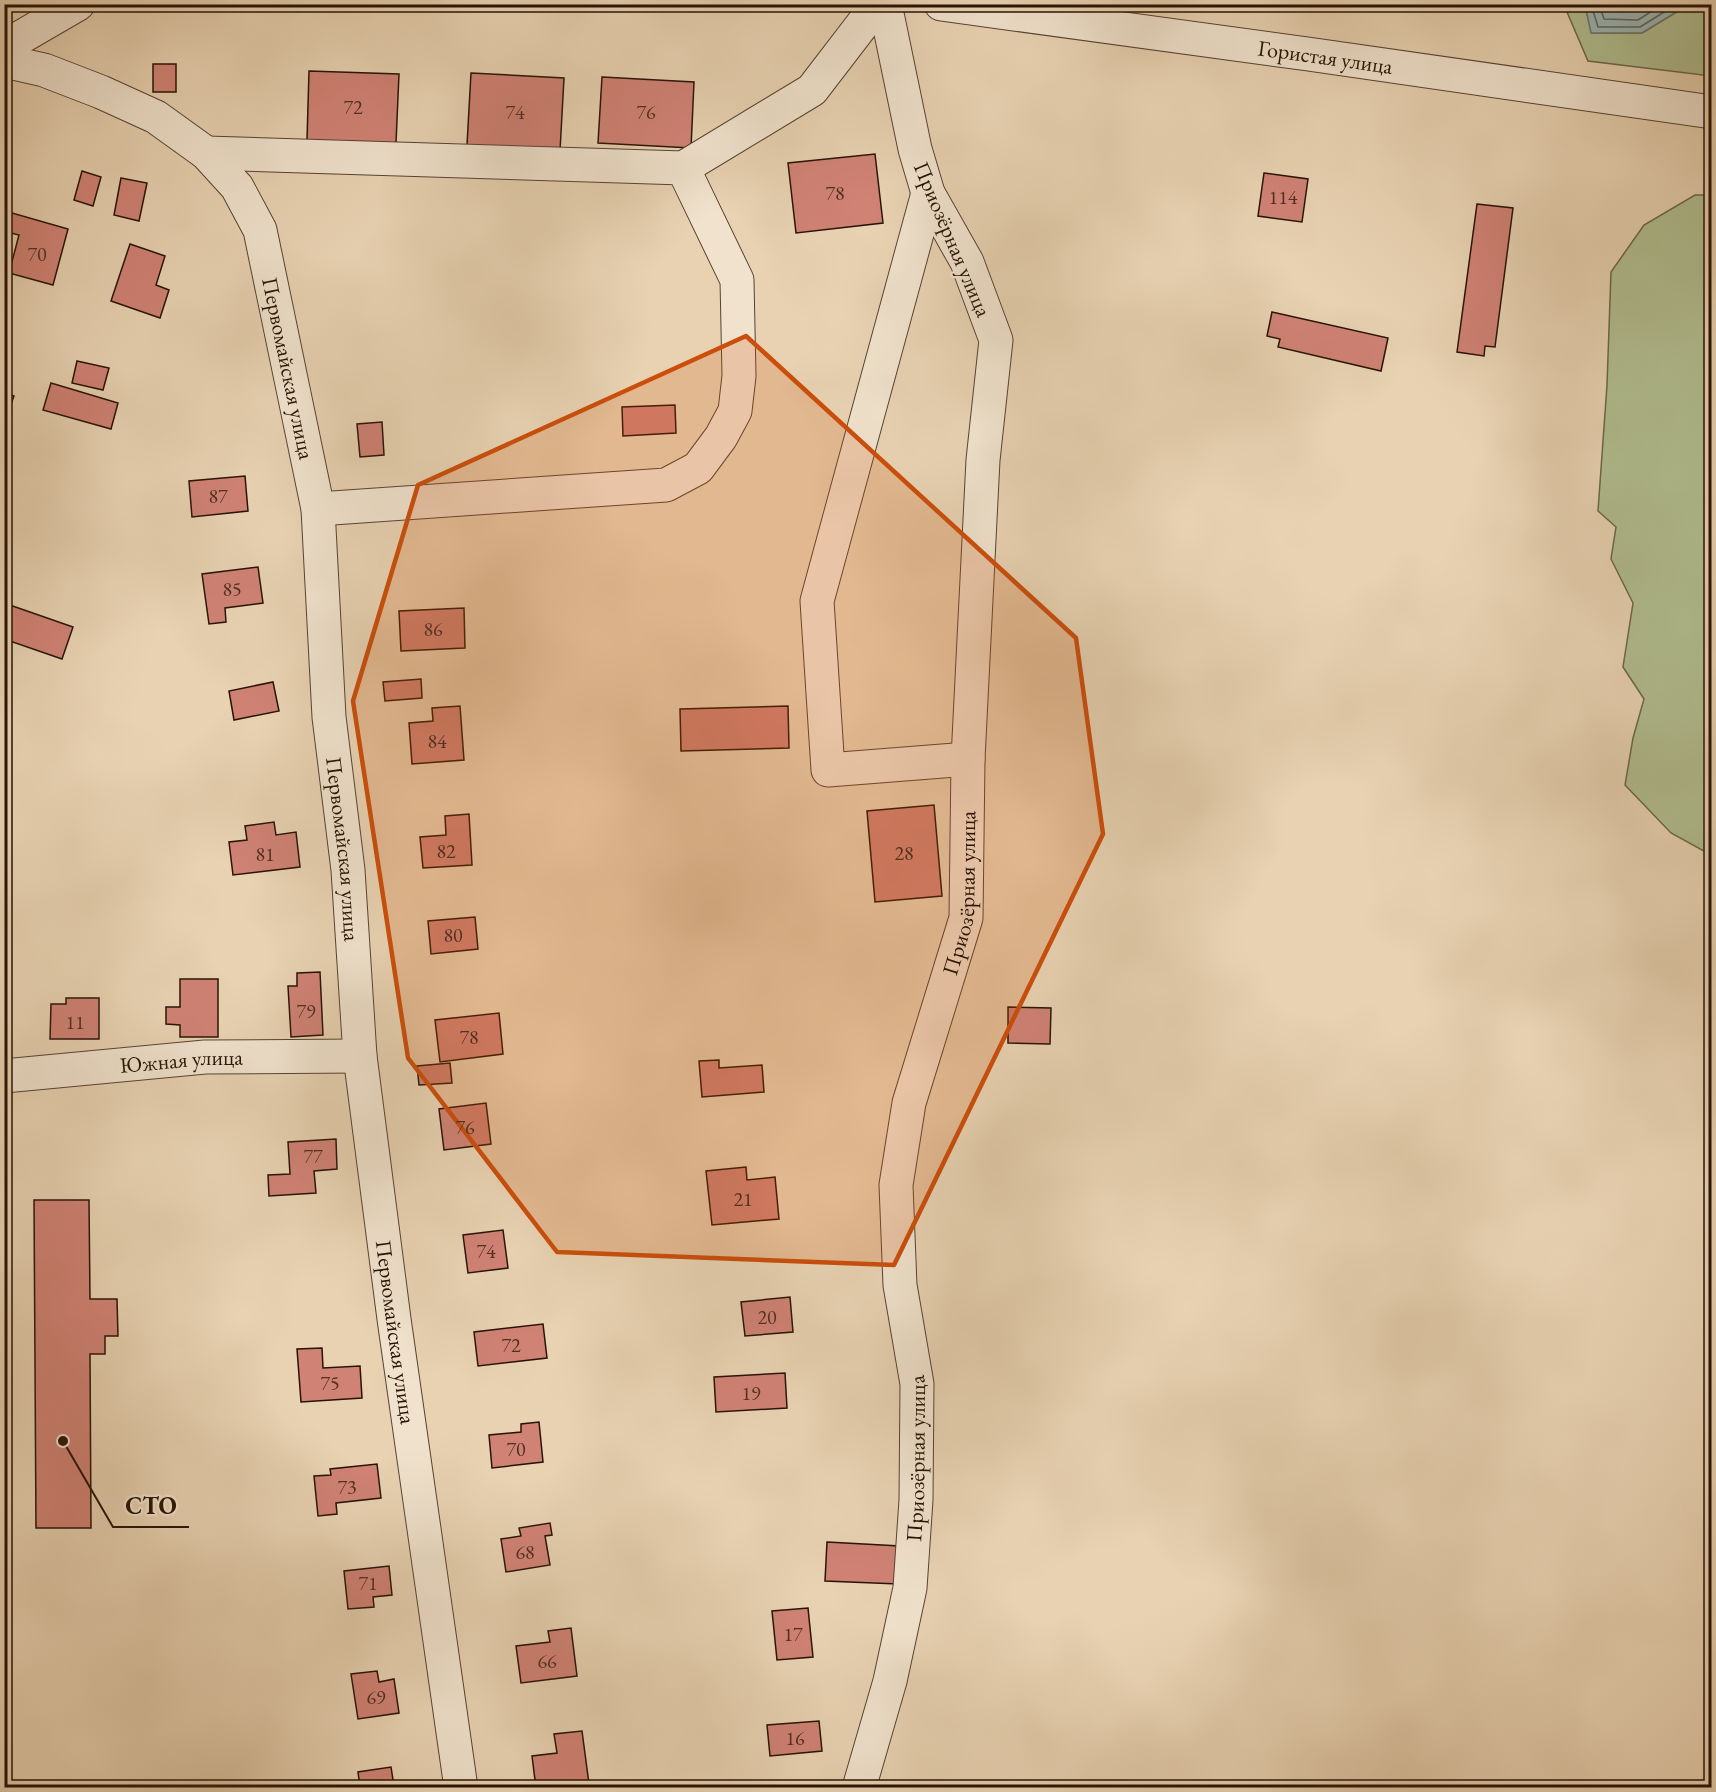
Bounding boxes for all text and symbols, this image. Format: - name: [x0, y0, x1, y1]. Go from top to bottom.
- street label: Гористая улица: [1256, 33, 1395, 81]
- house number: 72: [343, 94, 363, 120]
- house number: 74: [505, 99, 525, 125]
- house number: 76: [636, 99, 656, 125]
- street label: Приозёрная улица: [907, 157, 998, 321]
- house number: 78: [825, 180, 845, 206]
- house number: 114: [1269, 184, 1298, 210]
- house number: 70: [27, 241, 47, 267]
- street label: Первомайская улица: [255, 274, 321, 462]
- house number: 87: [208, 483, 228, 509]
- house number: 85: [222, 576, 242, 602]
- house number: 86: [423, 616, 443, 642]
- house number: 84: [427, 728, 447, 754]
- street label: Первомайская улица: [319, 755, 367, 943]
- street label: Приозёрная улица: [935, 810, 982, 979]
- house number: 82: [436, 838, 456, 864]
- house number: 28: [894, 840, 914, 866]
- house number: 81: [255, 841, 275, 867]
- house number: 80: [443, 922, 463, 948]
- house number: 79: [296, 998, 316, 1024]
- house number: 11: [65, 1009, 85, 1035]
- house number: 78: [459, 1024, 479, 1050]
- street label: Южная улица: [118, 1043, 243, 1080]
- house number: 76: [455, 1114, 475, 1140]
- house number: 77: [303, 1143, 323, 1169]
- house number: 21: [733, 1186, 753, 1212]
- street label: Первомайская улица: [369, 1238, 423, 1426]
- house number: 74: [476, 1238, 496, 1264]
- house number: 20: [757, 1304, 777, 1330]
- house number: 72: [501, 1332, 521, 1358]
- house number: 75: [320, 1370, 340, 1396]
- street label: Приозёрная улица: [899, 1373, 932, 1543]
- house number: 19: [741, 1380, 761, 1406]
- house number: 70: [506, 1436, 526, 1462]
- house number: 73: [337, 1474, 357, 1500]
- callout: СТО: [113, 1485, 189, 1527]
- text: СТО: [125, 1490, 177, 1521]
- house number: 68: [515, 1539, 535, 1565]
- house number: 71: [358, 1570, 378, 1596]
- house number: 17: [783, 1621, 803, 1647]
- house number: 66: [537, 1648, 557, 1674]
- house number: 69: [366, 1684, 386, 1710]
- house number: 16: [785, 1725, 805, 1751]

